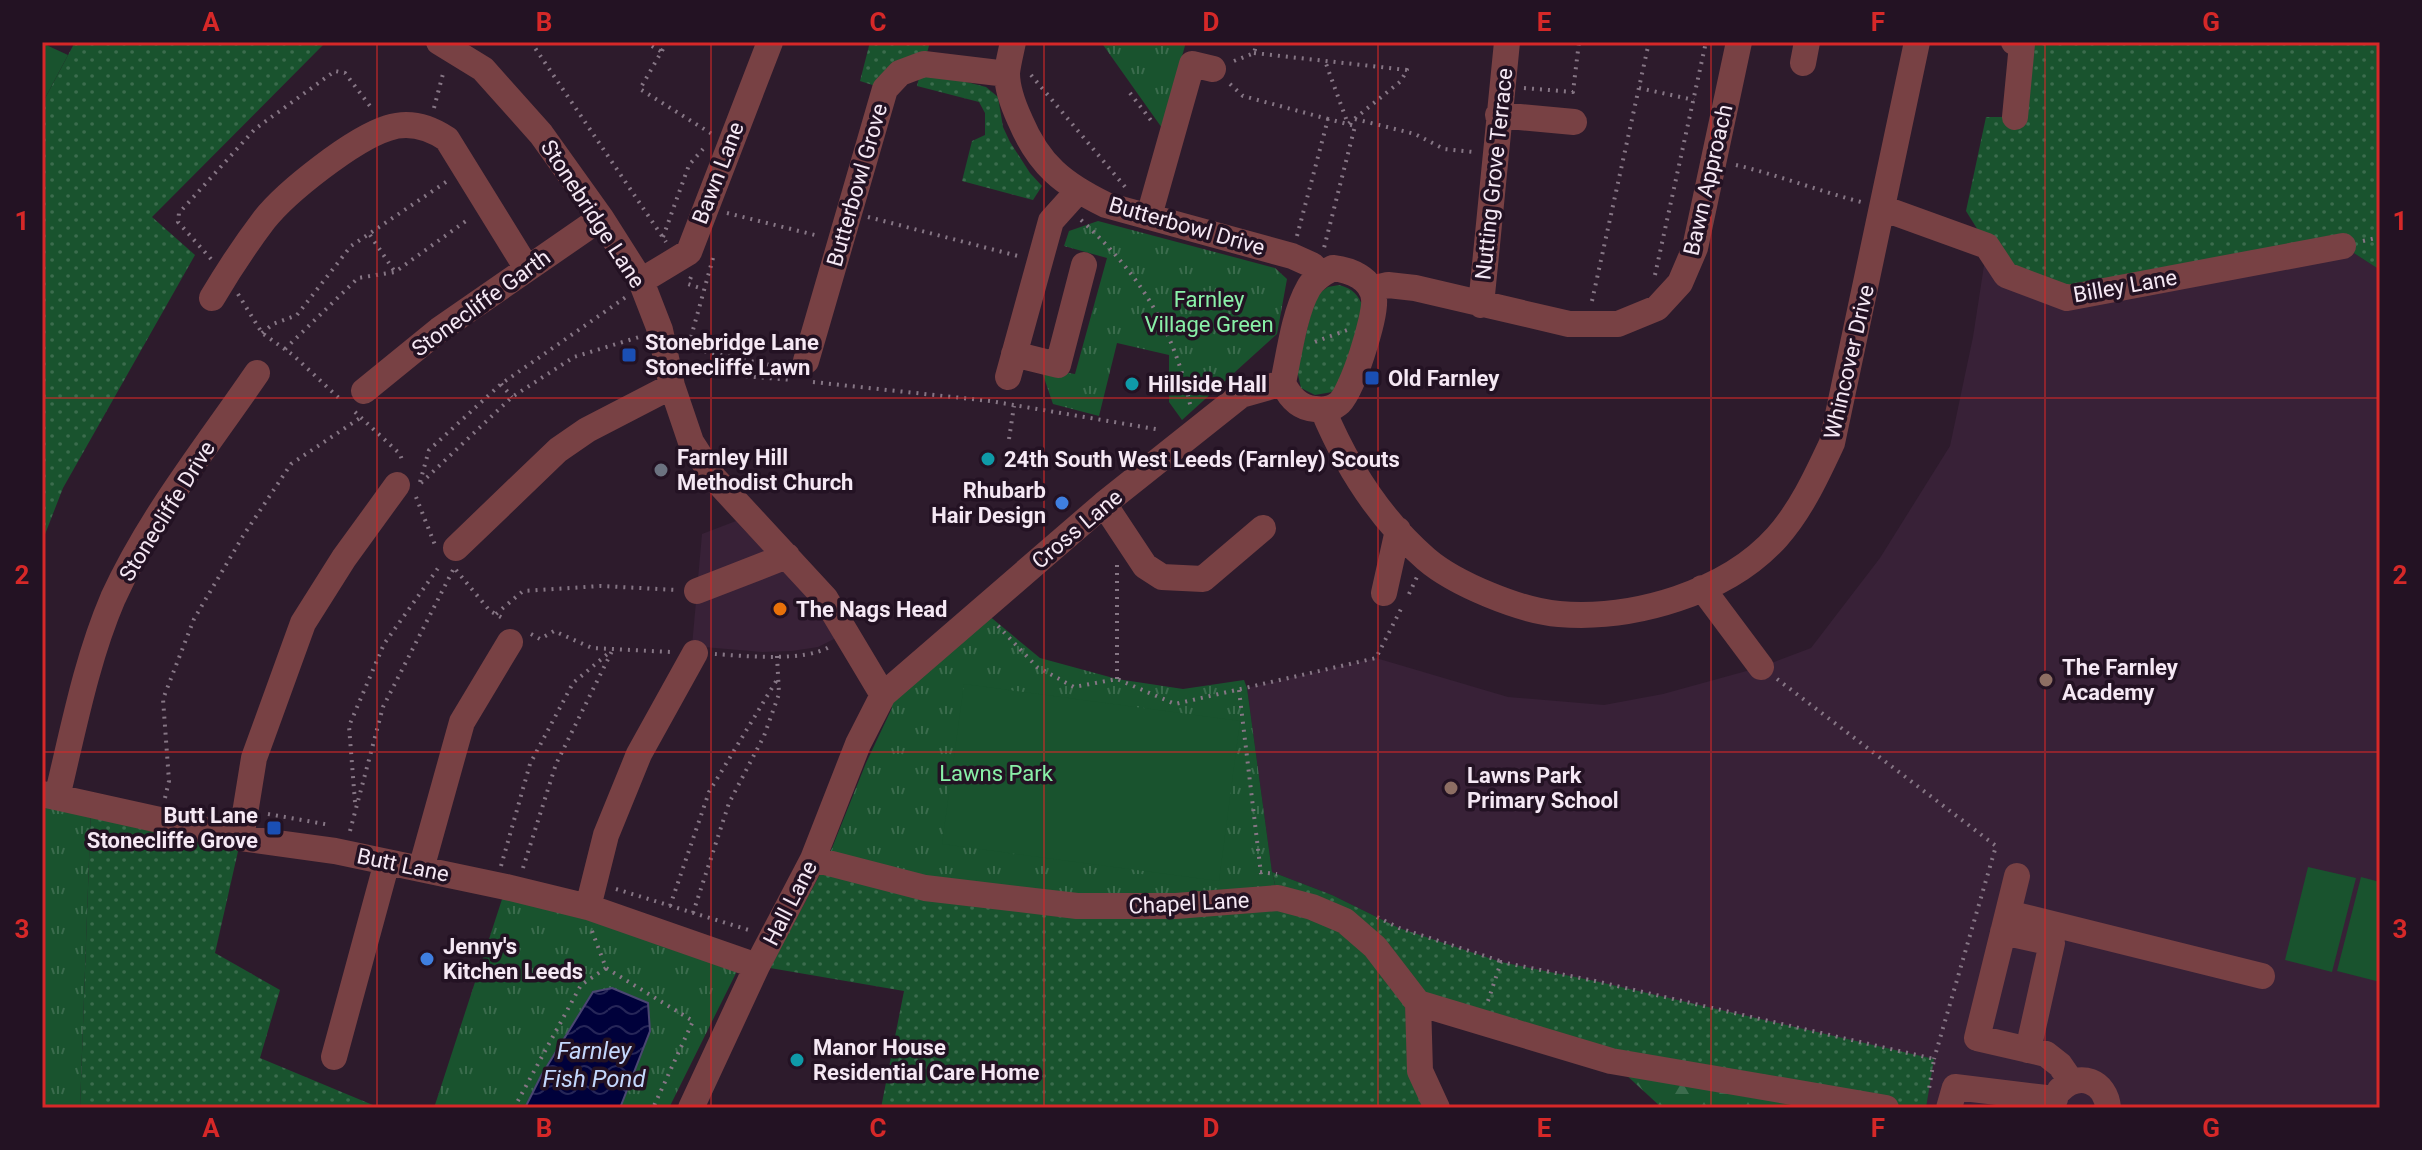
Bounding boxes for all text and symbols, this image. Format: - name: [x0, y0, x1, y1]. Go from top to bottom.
- text: A: [202, 7, 220, 37]
- text: B: [536, 7, 552, 37]
- text: C: [869, 7, 887, 37]
- text: D: [1203, 7, 1219, 37]
- text: E: [1537, 7, 1552, 37]
- text: F: [1871, 7, 1885, 37]
- text: G: [2202, 7, 2220, 37]
- street label: Nutting Grove Terrace: [1470, 67, 1518, 281]
- street label: Butterbowl Grove: [822, 101, 892, 269]
- street label: Bawn Approach: [1678, 102, 1738, 258]
- street label: Bawn Lane: [687, 118, 749, 228]
- street label: Stonebridge Lane: [536, 135, 650, 293]
- street label: Butterbowl Drive: [1106, 192, 1268, 260]
- text: 1: [15, 206, 29, 236]
- text: 1: [2393, 206, 2407, 236]
- street label: Stonecliffe Garth: [407, 244, 555, 362]
- street label: Billey Lane: [2071, 265, 2179, 307]
- street label: Whincover Drive: [1819, 282, 1879, 442]
- park label: Farnley Village Green: [1144, 287, 1274, 337]
- place label: Stonebridge Lane Stonecliffe Lawn: [645, 330, 819, 380]
- marker: Stonebridge Lane Stonecliffe Lawn: [620, 346, 638, 364]
- place label: Old Farnley: [1388, 366, 1500, 391]
- marker: Old Farnley: [1363, 369, 1381, 387]
- place label: Hillside Hall: [1148, 372, 1267, 397]
- marker: Hillside Hall: [1123, 375, 1141, 393]
- street label: Stonecliffe Drive: [114, 436, 220, 586]
- place label: Farnley Hill Methodist Church: [677, 445, 853, 495]
- place label: 24th South West Leeds (Farnley) Scouts: [1004, 447, 1400, 472]
- marker: 24th South West Leeds (Farnley) Scouts: [979, 450, 997, 468]
- marker: Farnley Hill Methodist Church: [652, 461, 670, 479]
- place label: Rhubarb Hair Design: [931, 478, 1046, 528]
- street label: Cross Lane: [1027, 484, 1127, 574]
- marker: Rhubarb Hair Design: [1053, 494, 1071, 512]
- text: 2: [15, 560, 29, 590]
- text: 2: [2393, 560, 2407, 590]
- place label: The Nags Head: [796, 597, 948, 622]
- marker: The Nags Head: [771, 600, 789, 618]
- place label: The Farnley Academy: [2062, 655, 2179, 705]
- marker: The Farnley Academy: [2037, 671, 2055, 689]
- park label: Lawns Park: [939, 761, 1054, 786]
- place label: Lawns Park Primary School: [1467, 763, 1619, 813]
- marker: Lawns Park Primary School: [1442, 779, 1460, 797]
- place label: Butt Lane Stonecliffe Grove: [87, 803, 258, 853]
- marker: Butt Lane Stonecliffe Grove: [265, 819, 283, 837]
- street label: Butt Lane: [355, 843, 451, 887]
- street label: Hall Lane: [758, 857, 822, 949]
- street label: Chapel Lane: [1128, 887, 1250, 919]
- text: 3: [15, 914, 29, 944]
- text: 3: [2393, 914, 2407, 944]
- place label: Jenny's Kitchen Leeds: [443, 934, 583, 984]
- marker: Jenny's Kitchen Leeds: [418, 950, 436, 968]
- place label: Manor House Residential Care Home: [813, 1035, 1039, 1085]
- water label: Farnley Fish Pond: [542, 1037, 646, 1093]
- marker: Manor House Residential Care Home: [788, 1051, 806, 1069]
- text: A: [202, 1113, 220, 1143]
- text: B: [536, 1113, 552, 1143]
- text: C: [869, 1113, 887, 1143]
- text: D: [1203, 1113, 1219, 1143]
- text: E: [1537, 1113, 1552, 1143]
- text: F: [1871, 1113, 1885, 1143]
- text: G: [2202, 1113, 2220, 1143]

